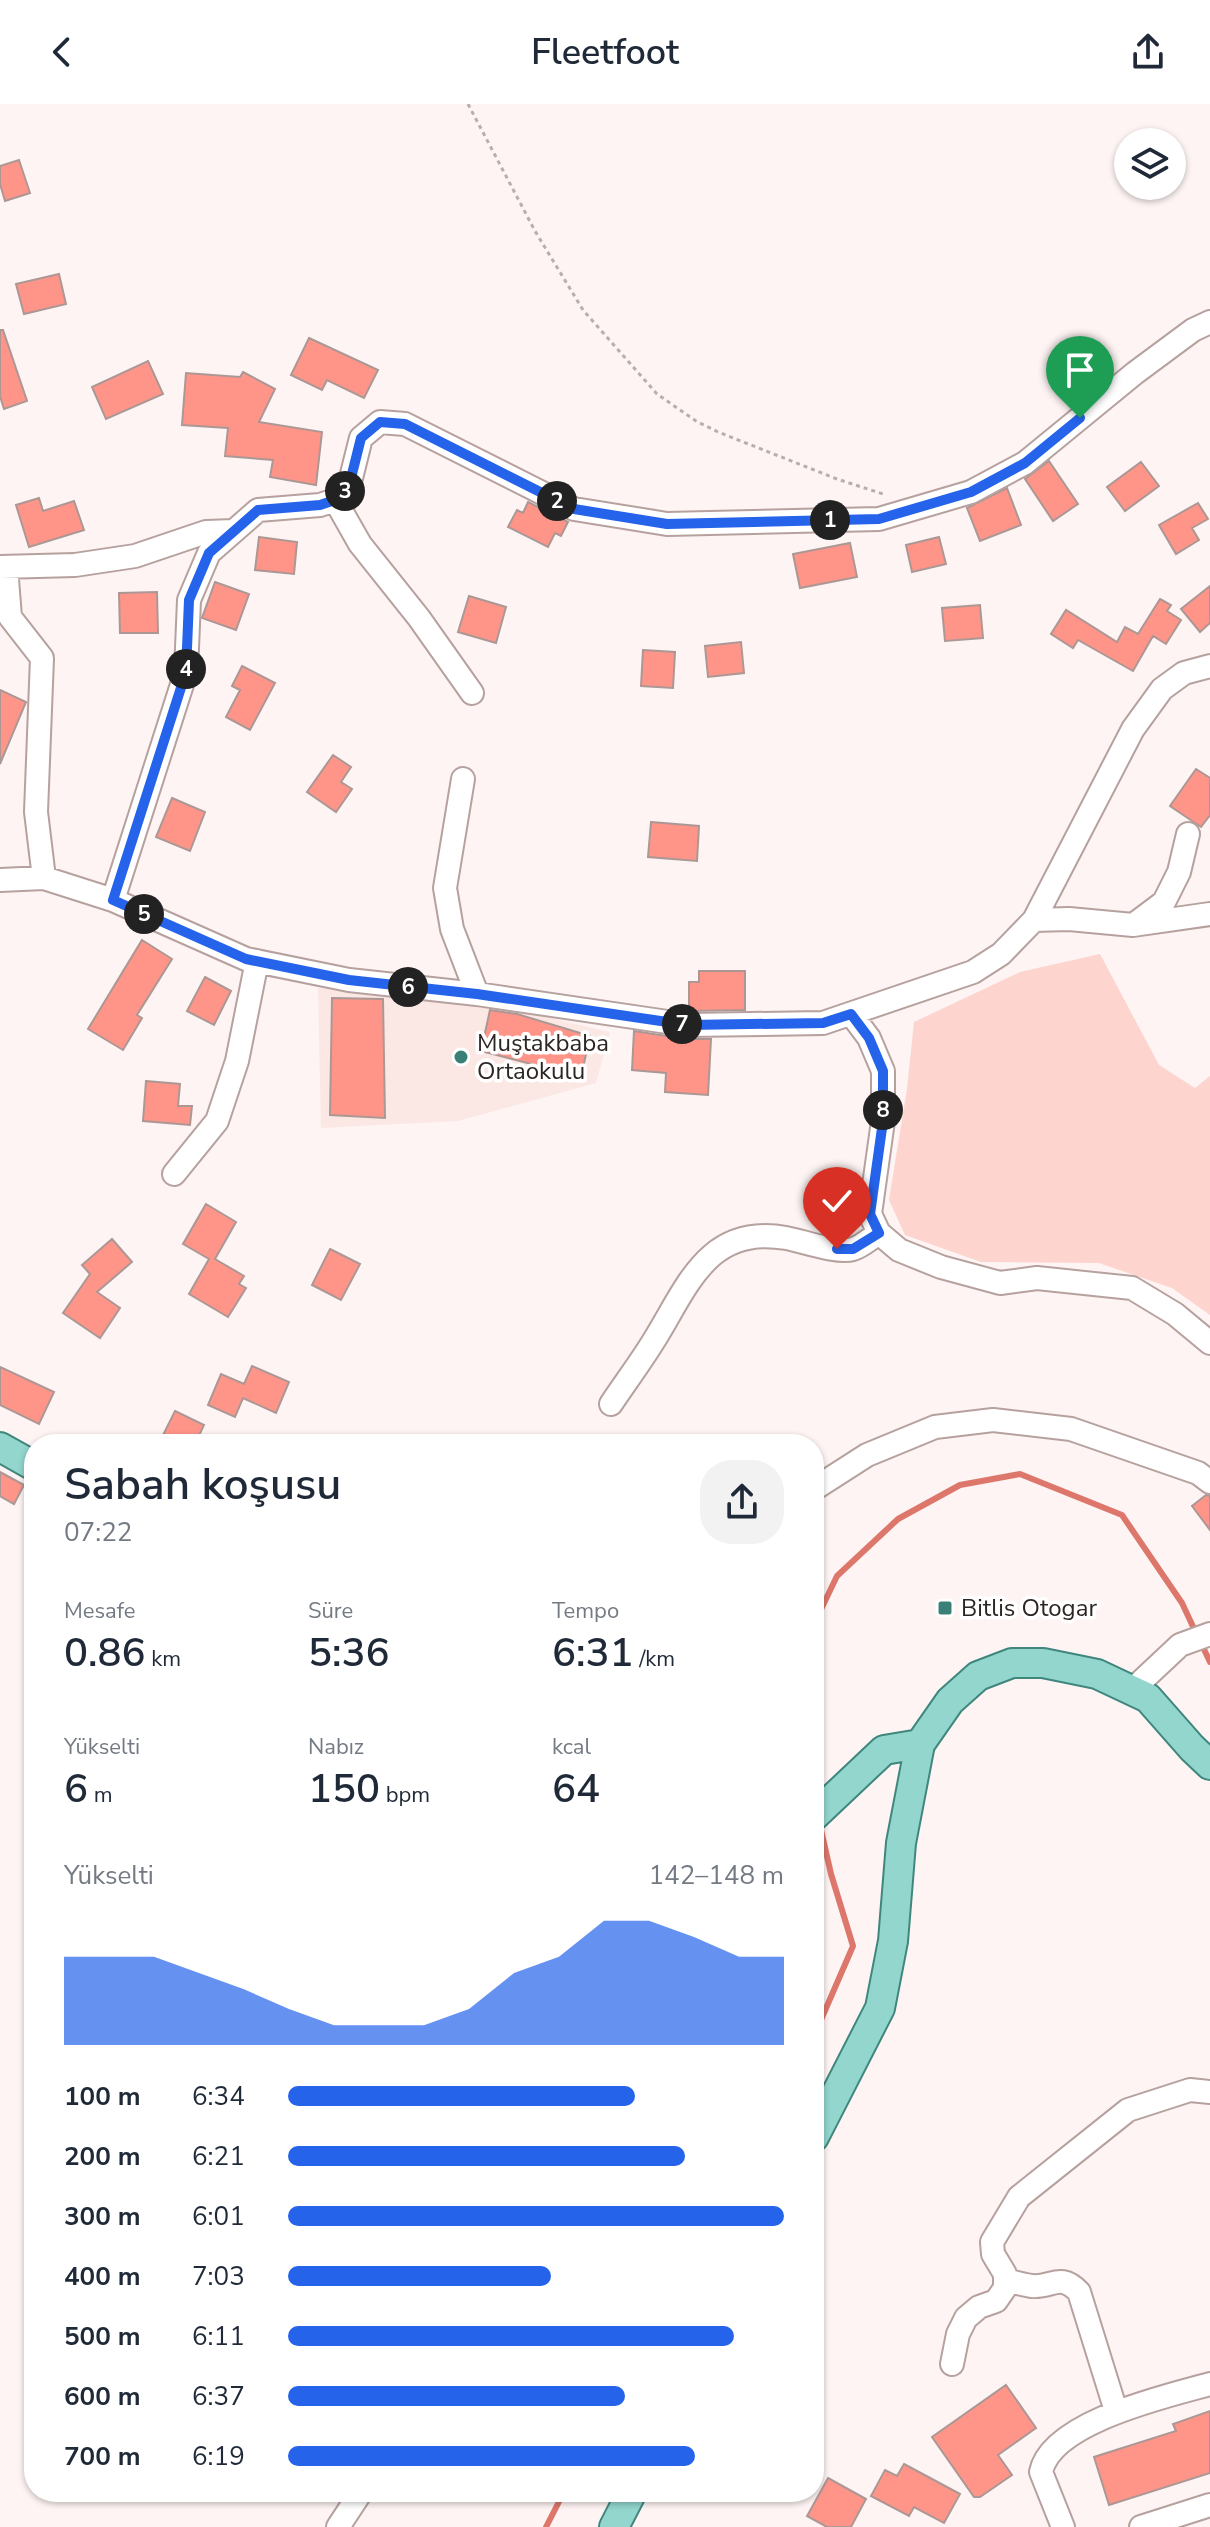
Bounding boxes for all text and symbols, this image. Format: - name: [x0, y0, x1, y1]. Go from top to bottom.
- text: Fleetfoot: [531, 28, 679, 77]
- icon: back: [40, 30, 84, 74]
- icon: share: [1126, 30, 1170, 74]
- map controls: [1114, 128, 1186, 200]
- button: layers: [1114, 128, 1186, 200]
- pin: [1046, 336, 1114, 418]
- icon: arrive: [1058, 348, 1102, 392]
- pin: 3: [325, 471, 365, 511]
- text: 3: [338, 476, 352, 506]
- pin: 2: [537, 481, 577, 521]
- text: 2: [550, 486, 564, 516]
- pin: 1: [810, 500, 850, 540]
- text: 1: [823, 505, 837, 535]
- pin: 4: [166, 649, 206, 689]
- text: 4: [179, 654, 193, 684]
- pin: 5: [124, 894, 164, 934]
- text: 5: [137, 899, 151, 929]
- pin: 6: [388, 967, 428, 1007]
- text: 6: [401, 972, 415, 1002]
- pin: 7: [662, 1004, 702, 1044]
- text: 7: [675, 1009, 689, 1039]
- place label: Muştakbaba Ortaokulu: [477, 1027, 609, 1087]
- marker: Muştakbaba Ortaokulu: [452, 1048, 470, 1066]
- pin: 8: [863, 1090, 903, 1130]
- text: 8: [876, 1095, 890, 1125]
- pin: [803, 1167, 871, 1249]
- icon: check: [815, 1179, 859, 1223]
- text: Sabah koşusu: [64, 1455, 341, 1515]
- button: share: [700, 1460, 784, 1544]
- text: 07:22: [64, 1515, 132, 1550]
- place label: Bitlis Otogar: [961, 1592, 1097, 1624]
- text: Mesafe: [64, 1596, 135, 1626]
- text: Süre: [308, 1596, 353, 1626]
- text: Tempo: [552, 1596, 619, 1626]
- marker: Bitlis Otogar: [936, 1599, 954, 1617]
- text: 0.86: [64, 1626, 145, 1680]
- text: 5:36: [308, 1626, 389, 1680]
- text: 6:31: [552, 1626, 633, 1680]
- text: km: [145, 1644, 181, 1674]
- text: /km: [633, 1644, 675, 1674]
- text: Yükselti: [64, 1732, 140, 1762]
- text: Nabız: [308, 1732, 364, 1762]
- text: kcal: [552, 1732, 591, 1762]
- text: 6: [64, 1762, 88, 1816]
- text: 150: [308, 1762, 380, 1816]
- text: 64: [552, 1762, 600, 1816]
- text: m: [88, 1780, 113, 1810]
- text: bpm: [380, 1780, 430, 1810]
- text: Yükselti: [64, 1858, 154, 1893]
- text: 142–148 m: [648, 1858, 784, 1893]
- text: 100 m: [64, 2079, 141, 2114]
- text: 6:34: [192, 2079, 245, 2114]
- text: 200 m: [64, 2139, 141, 2174]
- text: 6:21: [192, 2139, 245, 2174]
- text: 300 m: [64, 2199, 141, 2234]
- text: 6:01: [192, 2199, 245, 2234]
- text: 400 m: [64, 2259, 141, 2294]
- text: 7:03: [192, 2259, 245, 2294]
- text: 500 m: [64, 2319, 141, 2354]
- text: 6:11: [192, 2319, 245, 2354]
- text: 600 m: [64, 2379, 141, 2414]
- text: 6:37: [192, 2379, 245, 2414]
- text: 700 m: [64, 2439, 141, 2474]
- text: 6:19: [192, 2439, 245, 2474]

